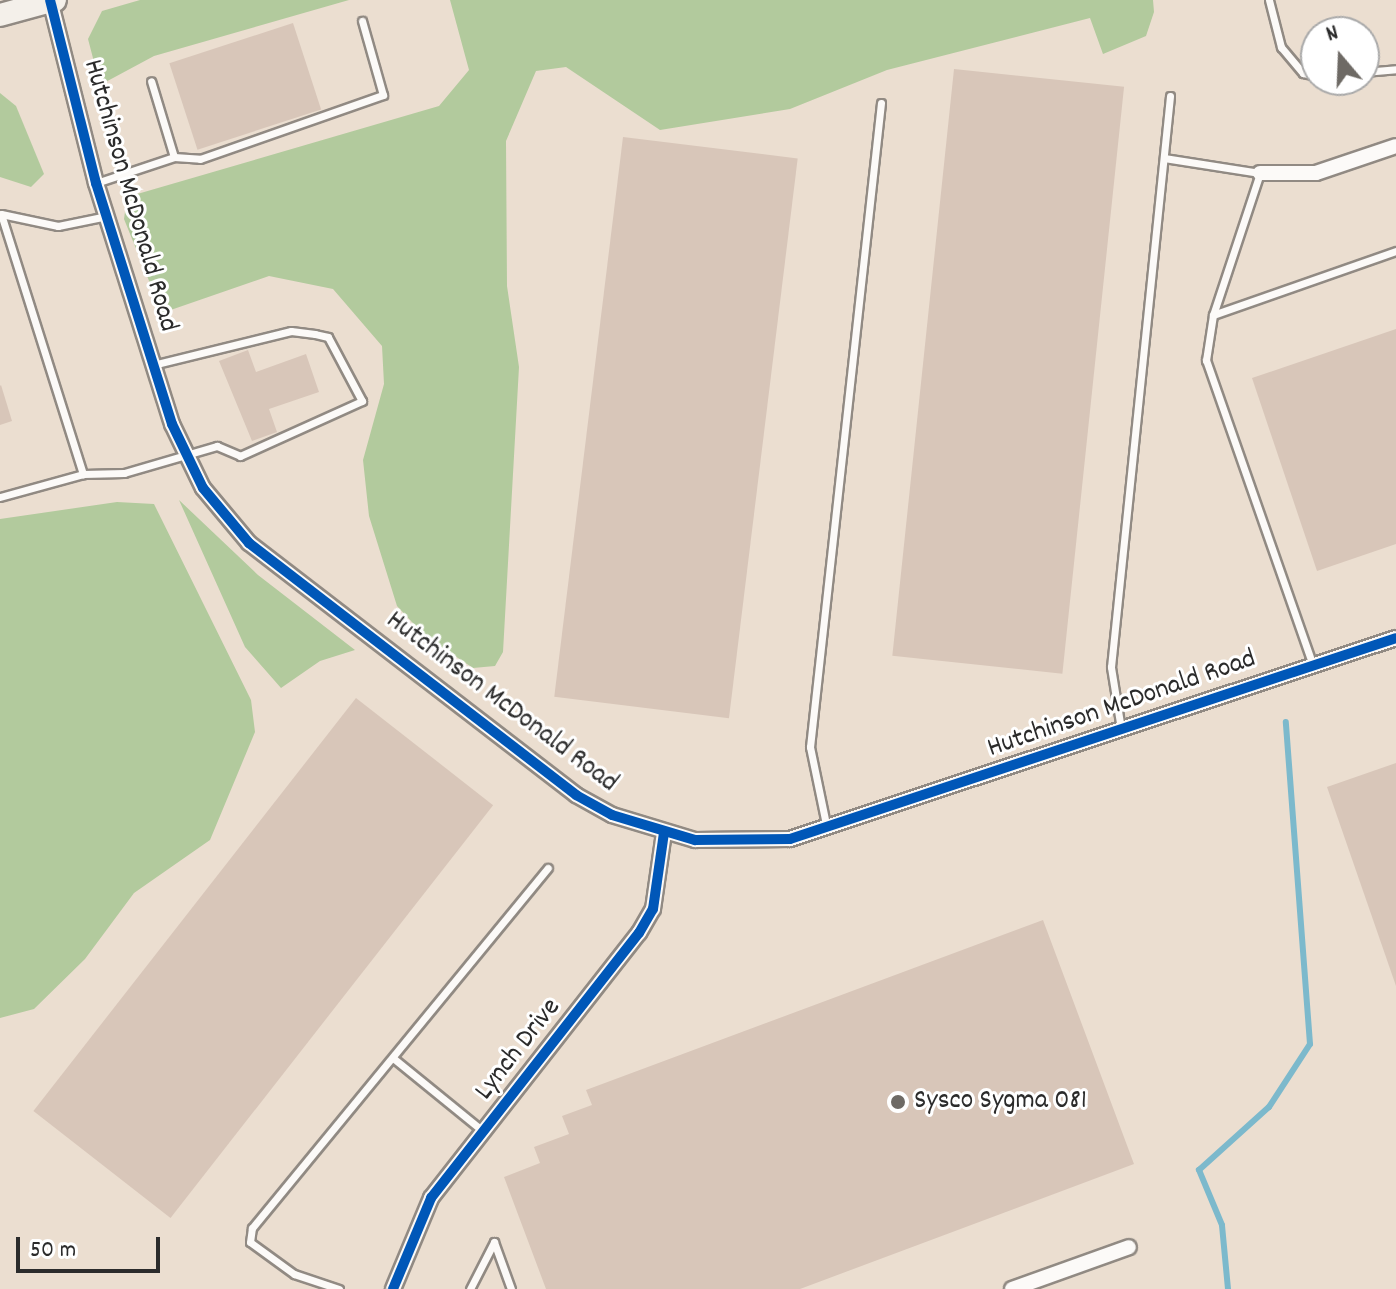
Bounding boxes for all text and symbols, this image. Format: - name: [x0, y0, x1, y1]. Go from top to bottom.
- north arrow: [1300, 16, 1380, 96]
- text: N: [1322, 18, 1343, 51]
- street label: Hutchinson McDonald Road: [74, 56, 184, 336]
- street label: Hutchinson McDonald Road: [378, 605, 624, 801]
- street label: Hutchinson McDonald Road: [983, 643, 1261, 767]
- street label: Lynch Drive: [469, 992, 569, 1108]
- place label: Sysco Sygma 081: [914, 1085, 1087, 1119]
- marker: Sysco Sygma 081: [889, 1093, 907, 1111]
- scale bar: [20, 1221, 164, 1271]
- text: 50 m: [30, 1234, 76, 1268]

